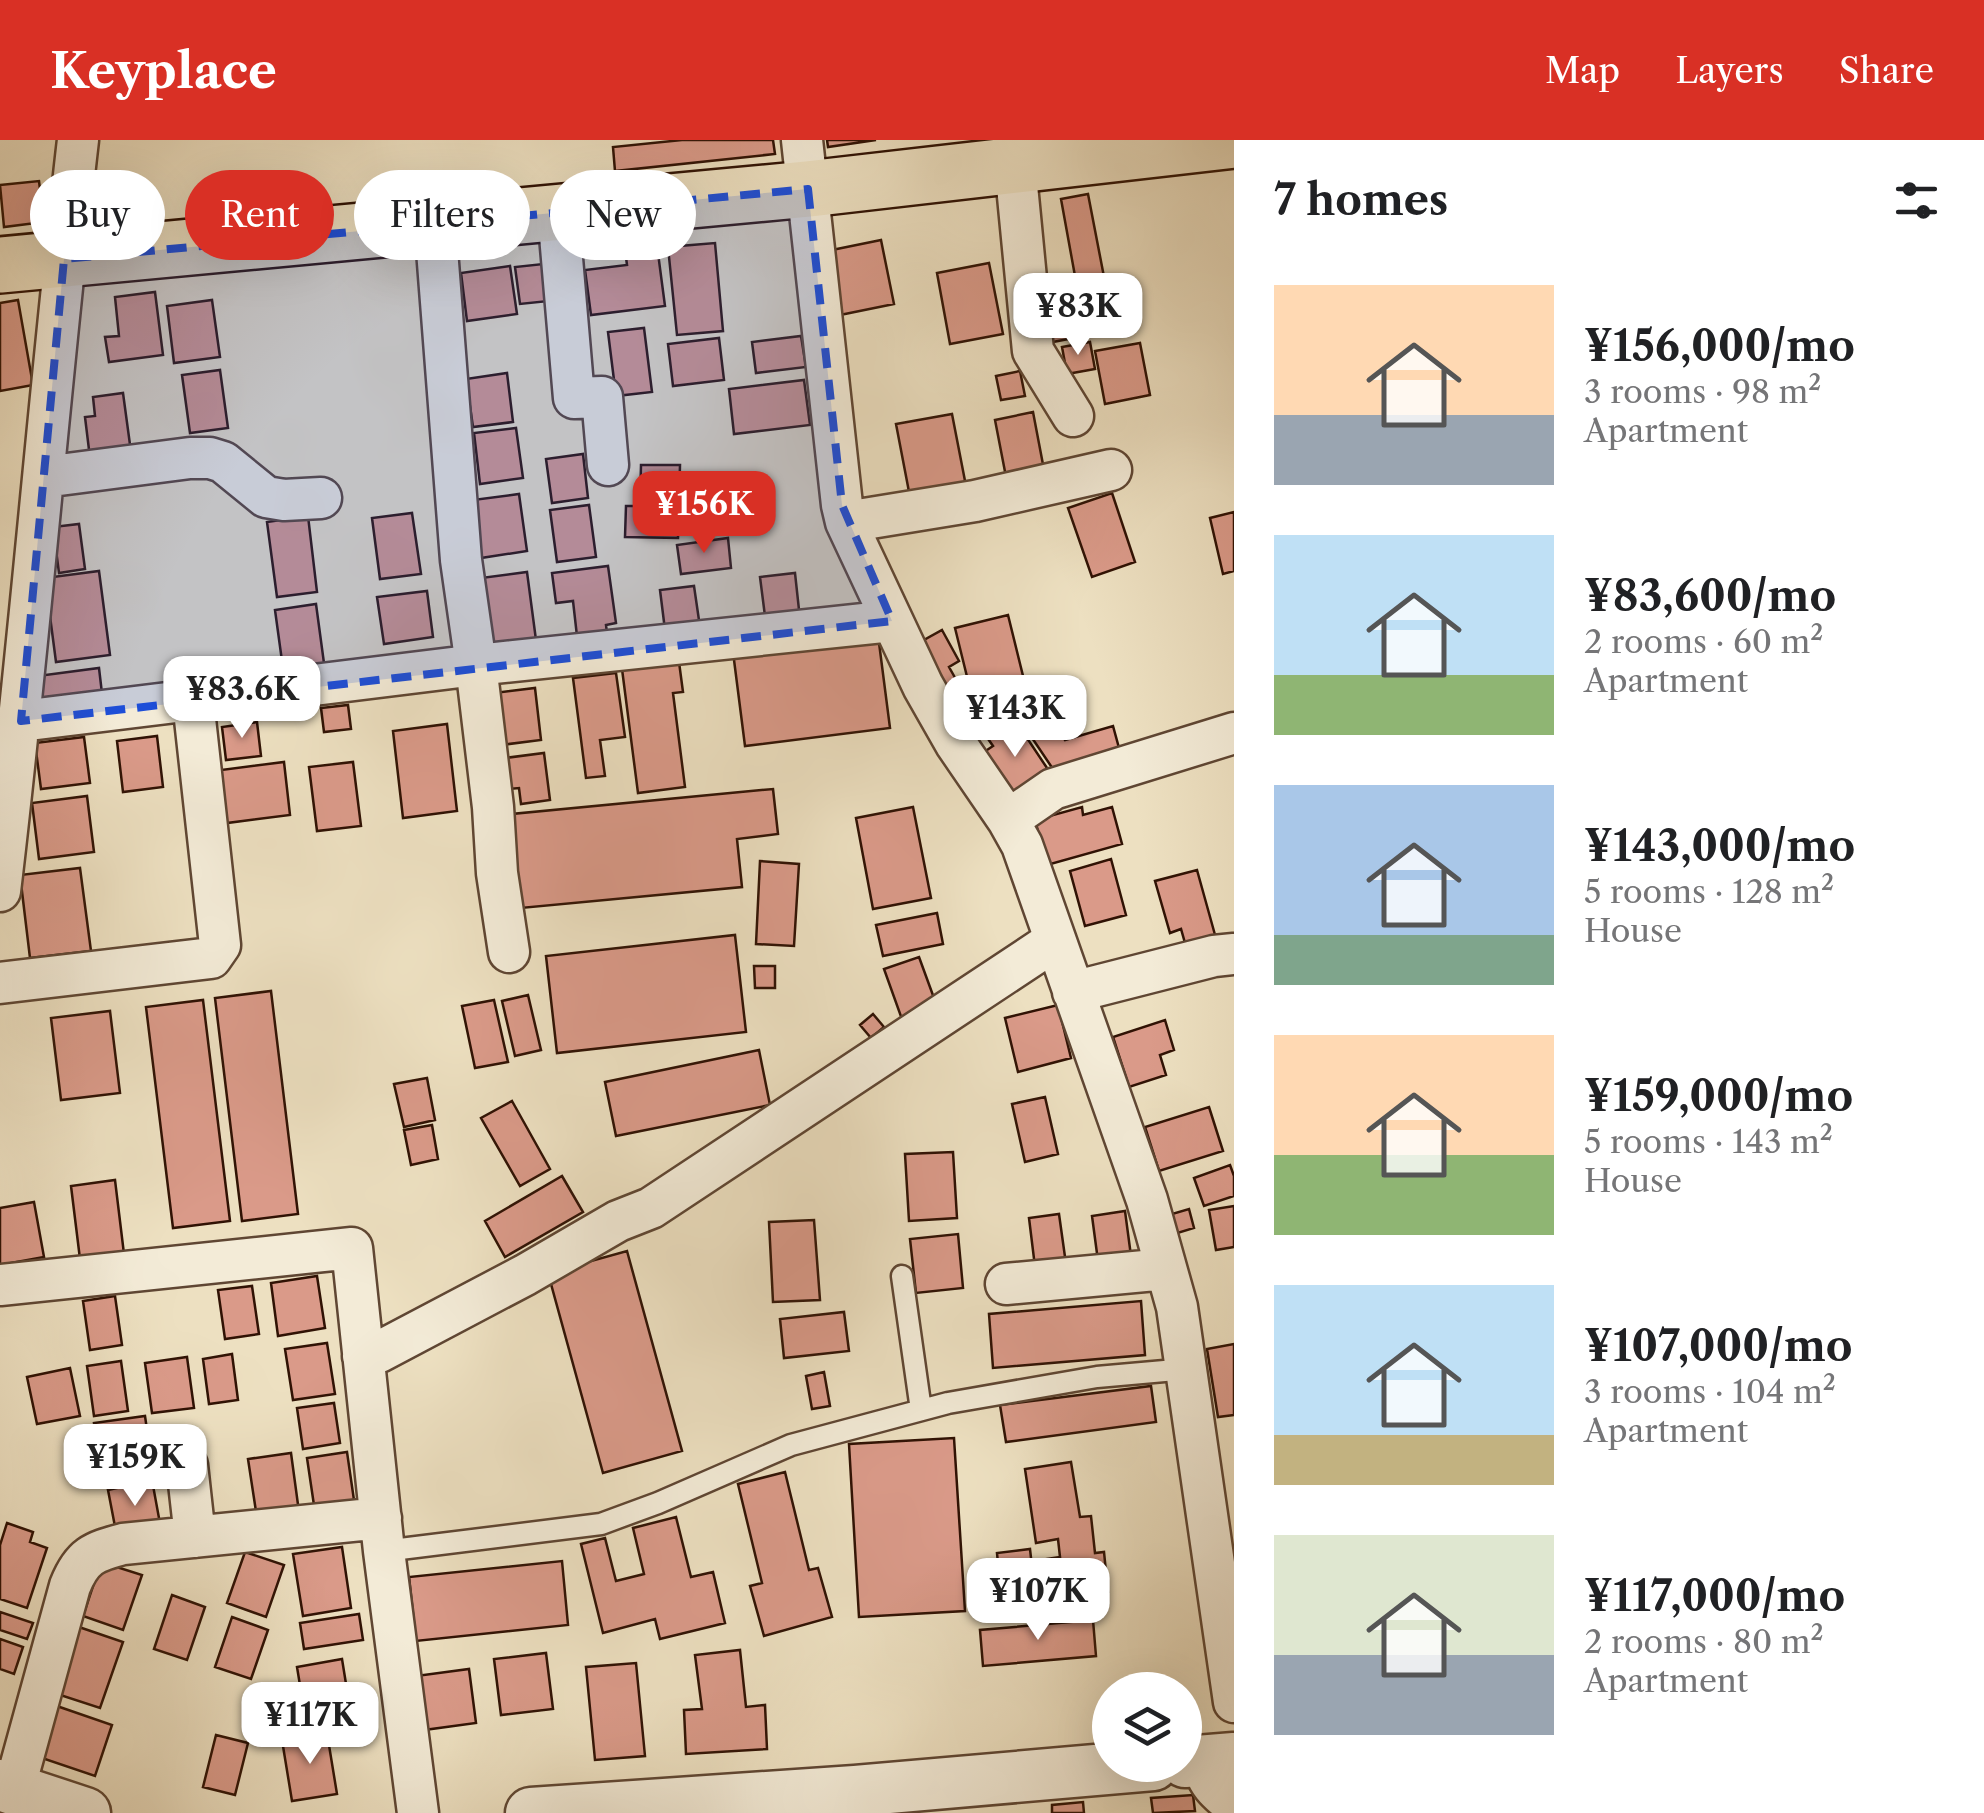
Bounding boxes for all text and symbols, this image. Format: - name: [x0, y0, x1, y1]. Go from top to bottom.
- text: Keyplace: [50, 41, 277, 100]
- text: Map: [1545, 49, 1620, 92]
- text: Layers: [1675, 49, 1784, 92]
- text: Share: [1839, 49, 1934, 92]
- chip: Buy: [30, 170, 165, 260]
- chip: Rent: [185, 170, 334, 260]
- chip: Filters: [354, 170, 530, 260]
- chip: New: [550, 170, 696, 260]
- icon: filters: [1889, 173, 1944, 228]
- text: 7 homes: [1274, 174, 1448, 226]
- pin: ¥83K: [1019, 273, 1137, 358]
- text: ¥83K: [1035, 286, 1121, 325]
- text: ¥156,000/mo: [1584, 320, 1855, 372]
- icon: home: [1354, 325, 1474, 445]
- text: 3 rooms · 98 m²: [1584, 372, 1821, 411]
- text: Apartment: [1584, 411, 1748, 450]
- pin: ¥156K: [634, 471, 774, 556]
- text: ¥156K: [655, 484, 753, 523]
- text: ¥83,600/mo: [1584, 570, 1836, 622]
- icon: home: [1354, 575, 1474, 695]
- text: 2 rooms · 60 m²: [1584, 622, 1823, 661]
- pin: ¥83.6K: [161, 656, 323, 741]
- text: Apartment: [1584, 661, 1748, 700]
- text: ¥83.6K: [185, 669, 299, 708]
- pin: ¥143K: [945, 675, 1085, 760]
- text: ¥143K: [966, 688, 1064, 727]
- text: ¥143,000/mo: [1584, 820, 1855, 872]
- icon: home: [1354, 825, 1474, 945]
- text: 5 rooms · 128 m²: [1584, 872, 1834, 911]
- text: House: [1584, 911, 1682, 950]
- text: ¥159,000/mo: [1584, 1070, 1853, 1122]
- icon: home: [1354, 1075, 1474, 1195]
- text: 5 rooms · 143 m²: [1584, 1122, 1833, 1161]
- text: House: [1584, 1161, 1682, 1200]
- text: ¥107,000/mo: [1584, 1320, 1853, 1372]
- icon: home: [1354, 1325, 1474, 1445]
- text: 3 rooms · 104 m²: [1584, 1372, 1836, 1411]
- text: Apartment: [1584, 1411, 1748, 1450]
- pin: ¥159K: [65, 1424, 205, 1509]
- text: ¥159K: [86, 1437, 184, 1476]
- pin: ¥107K: [968, 1558, 1108, 1643]
- text: ¥117,000/mo: [1584, 1570, 1845, 1622]
- text: ¥107K: [989, 1571, 1087, 1610]
- icon: home: [1354, 1575, 1474, 1695]
- text: 2 rooms · 80 m²: [1584, 1622, 1824, 1661]
- text: Apartment: [1584, 1661, 1748, 1700]
- map controls: [1092, 1672, 1202, 1782]
- button: layers: [1092, 1672, 1202, 1782]
- pin: ¥117K: [240, 1682, 380, 1767]
- text: ¥117K: [264, 1695, 356, 1734]

